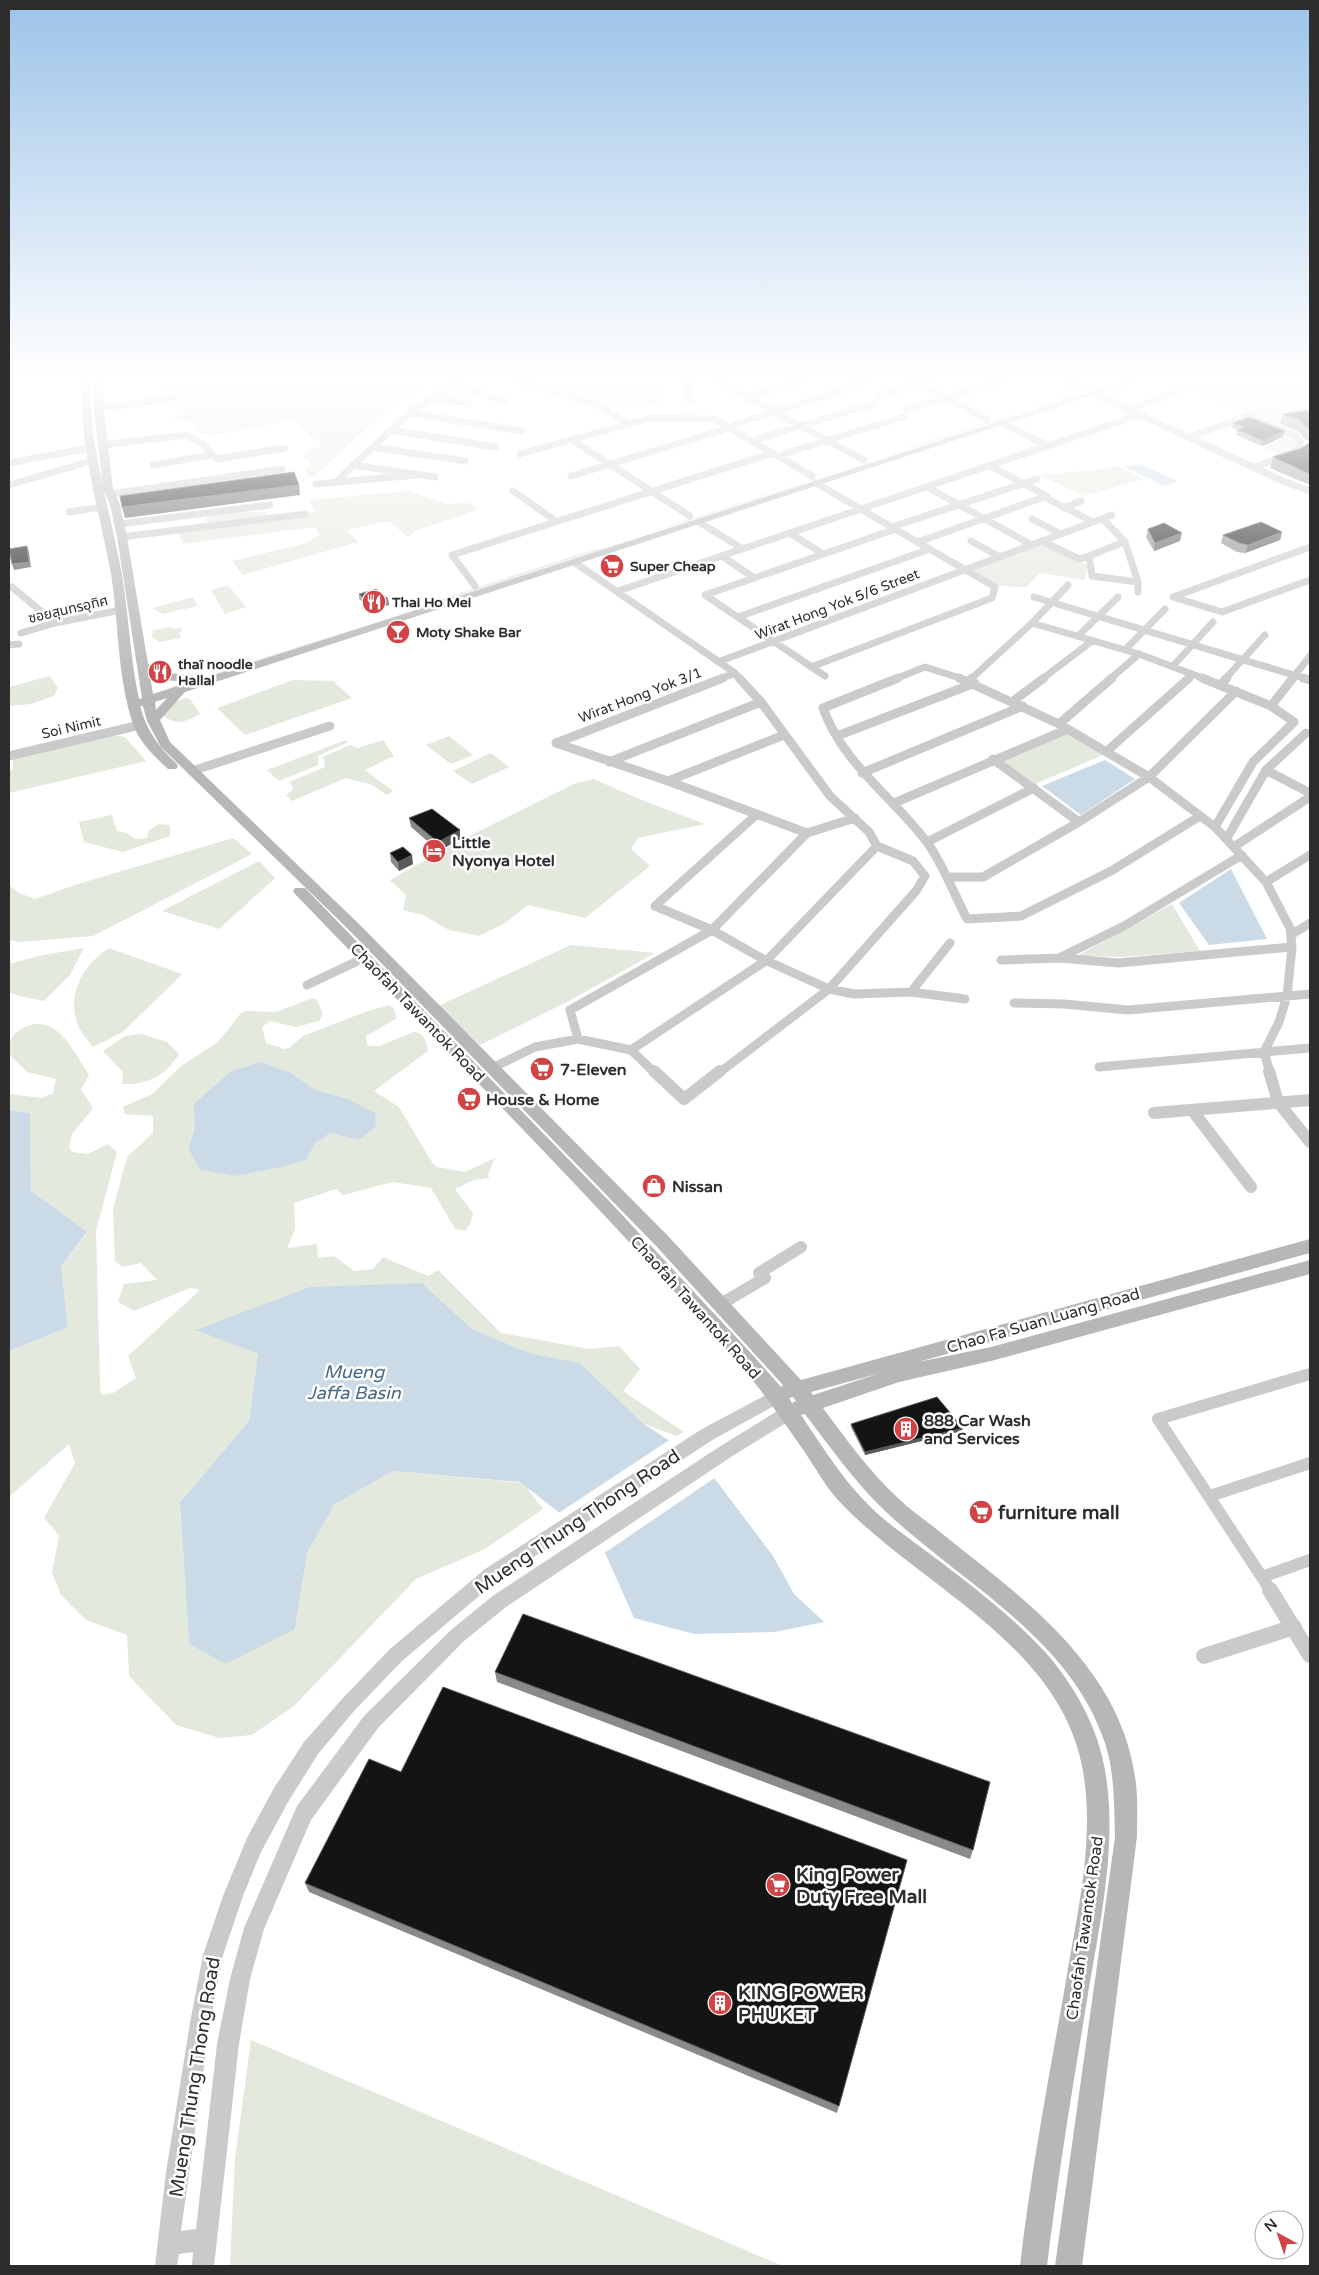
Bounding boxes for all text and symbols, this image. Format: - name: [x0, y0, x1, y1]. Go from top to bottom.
- supermarket icon: Super Cheap: [599, 553, 625, 579]
- place label: Super Cheap: [630, 558, 716, 575]
- street label: Wirat Hong Yok 5/6 Street: [753, 565, 922, 644]
- restaurant icon: Thai Ho Mei: [361, 589, 387, 615]
- street label: ซอยสุนทรอุทิศ: [27, 592, 110, 627]
- place label: Thai Ho Mei: [391, 594, 471, 611]
- bar icon: Moty Shake Bar: [385, 619, 411, 645]
- place label: Moty Shake Bar: [416, 624, 522, 641]
- place label: thaï noodle Hallal: [177, 656, 253, 689]
- restaurant icon: thaï noodle Hallal: [147, 659, 173, 685]
- street label: Wirat Hong Yok 3/1: [576, 664, 704, 727]
- street label: Soi Nimit: [40, 712, 103, 743]
- place label: Little Nyonya Hotel: [452, 833, 555, 871]
- hotel icon: Little Nyonya Hotel: [421, 838, 447, 864]
- street label: Chaofah Tawantok Road: [346, 939, 489, 1086]
- supermarket icon: 7-Eleven: [529, 1056, 555, 1082]
- place label: 7-Eleven: [560, 1060, 627, 1080]
- supermarket icon: House & Home: [456, 1086, 482, 1112]
- place label: House & Home: [486, 1090, 599, 1110]
- shop icon: Nissan: [641, 1173, 667, 1199]
- place label: Nissan: [672, 1177, 723, 1197]
- street label: Chaofah Tawantok Road: [626, 1232, 765, 1383]
- street label: Chao Fa Suan Luang Road: [944, 1284, 1142, 1358]
- water label: Mueng Jaffa Basin: [307, 1361, 402, 1404]
- place label: 888 Car Wash and Services: [924, 1411, 1031, 1449]
- building icon: 888 Car Wash and Services: [893, 1416, 919, 1442]
- street label: Mueng Thung Thong Road: [471, 1445, 684, 1599]
- supermarket icon: furniture mall: [968, 1499, 994, 1525]
- place label: furniture mall: [998, 1502, 1120, 1524]
- street label: Chaofah Tawantok Road: [1062, 1835, 1108, 2021]
- place label: King Power Duty Free Mall: [796, 1864, 927, 1909]
- supermarket icon: King Power Duty Free Mall: [765, 1872, 791, 1898]
- street label: Mueng Thung Thong Road: [165, 1956, 225, 2199]
- place label: KING POWER PHUKET: [738, 1982, 864, 2026]
- building icon: KING POWER PHUKET: [707, 1990, 733, 2016]
- north arrow: [1254, 2210, 1304, 2260]
- text: N: [1261, 2215, 1281, 2236]

